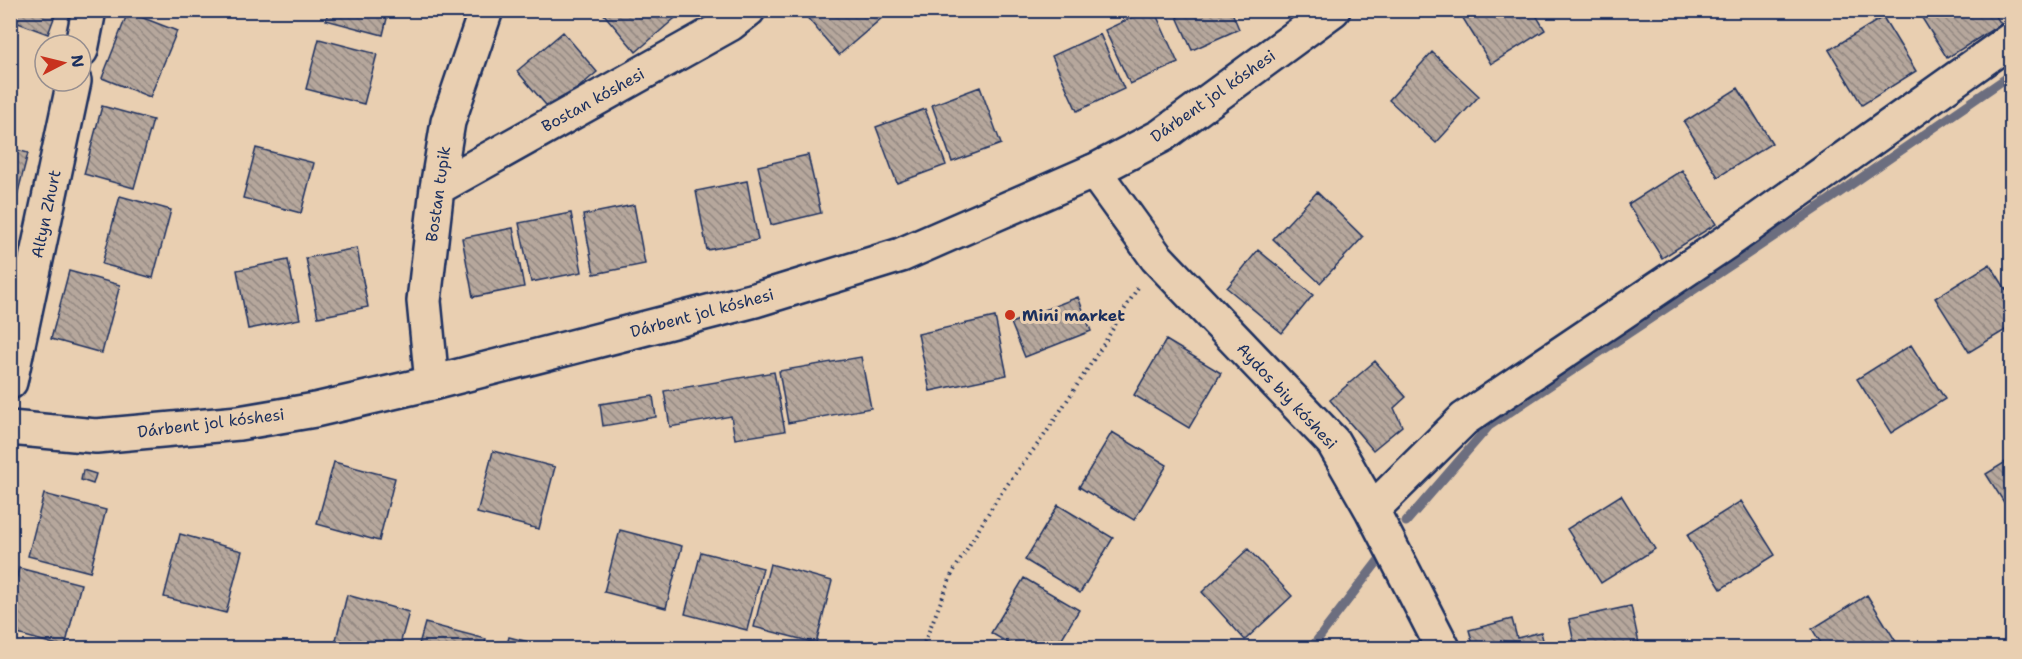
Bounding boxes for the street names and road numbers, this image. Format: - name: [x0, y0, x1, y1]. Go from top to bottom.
- street label: Dárbent jol kóshesi: [1146, 45, 1280, 147]
- street label: Bostan kóshesi: [538, 63, 648, 137]
- street label: Bostan tupik: [421, 145, 455, 243]
- street label: Altyn Zhurt: [26, 168, 66, 260]
- street label: Dárbent jol kóshesi: [628, 284, 776, 342]
- street label: Aydos biy kóshesi: [1232, 338, 1342, 454]
- street label: Dárbent jol kóshesi: [136, 404, 286, 442]

